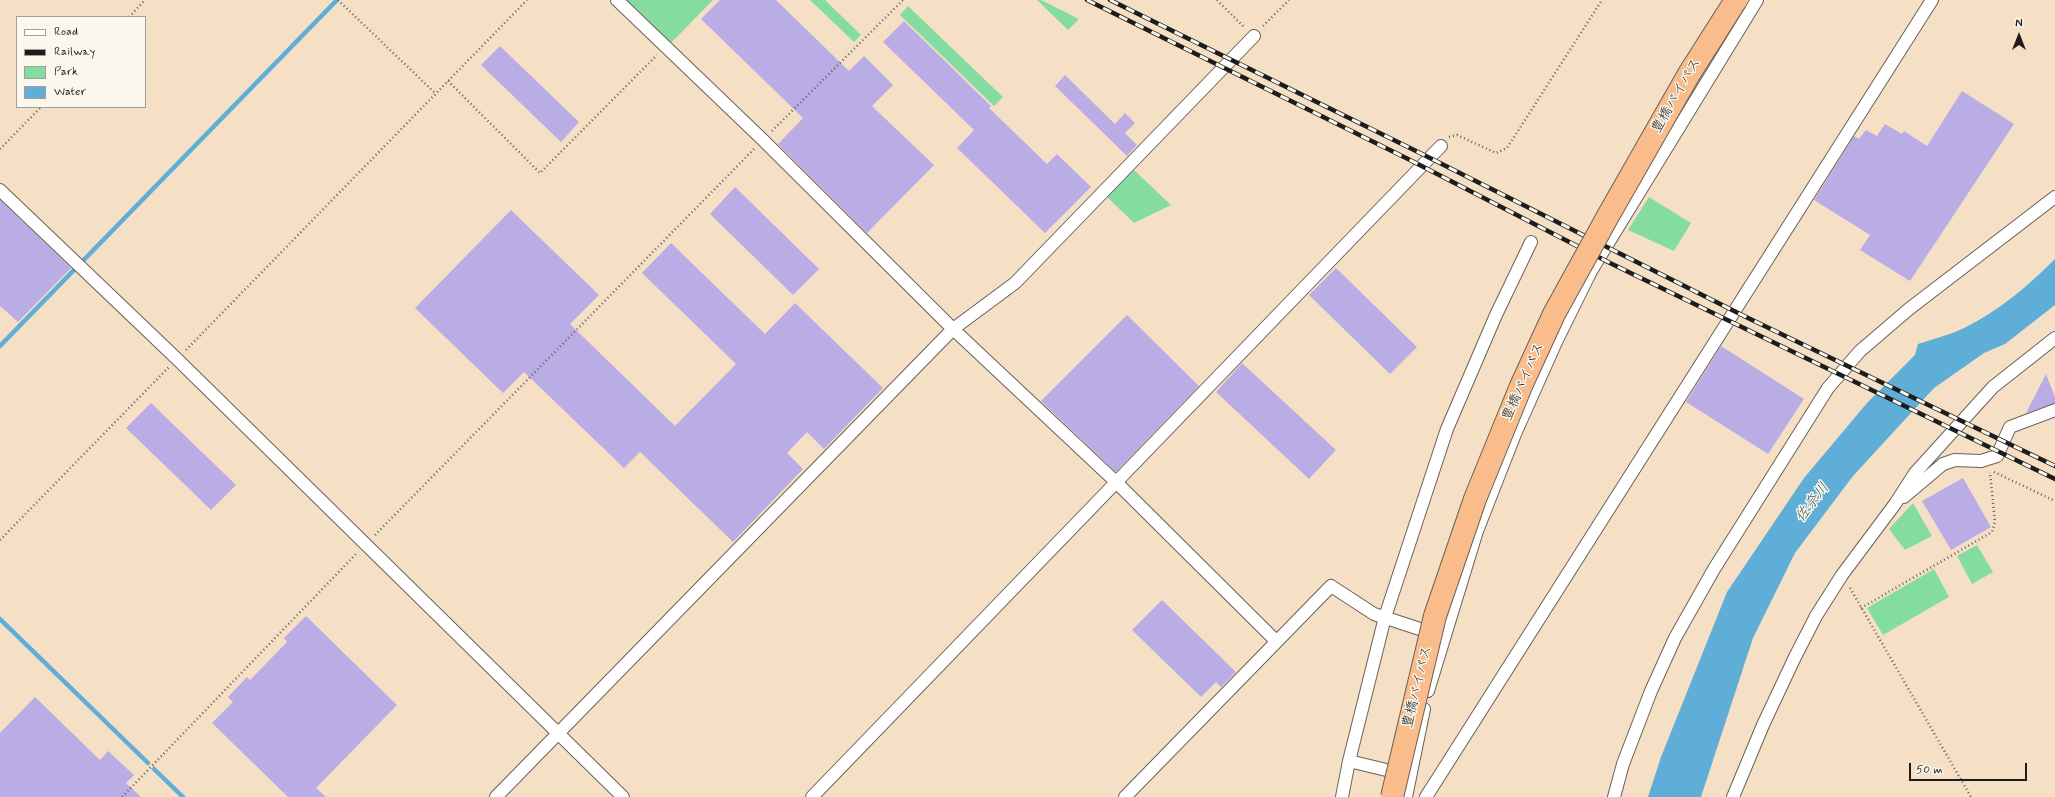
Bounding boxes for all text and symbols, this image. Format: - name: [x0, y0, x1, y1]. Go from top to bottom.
- legend: [16, 16, 146, 108]
- north arrow: [1999, 16, 2039, 56]
- text: N: [2015, 17, 2023, 31]
- text: Road: [54, 24, 78, 40]
- text: Railway: [54, 44, 95, 60]
- street label: 豊橋バイパス: [1649, 55, 1705, 137]
- text: Park: [54, 64, 78, 80]
- text: Water: [54, 84, 86, 100]
- street label: 豊橋バイパス: [1499, 340, 1549, 424]
- water label: 佐奈川: [1792, 480, 1834, 526]
- street label: 豊橋バイパス: [1400, 644, 1436, 730]
- scale bar: [1911, 755, 2029, 781]
- text: 50 m: [1916, 762, 1943, 778]

